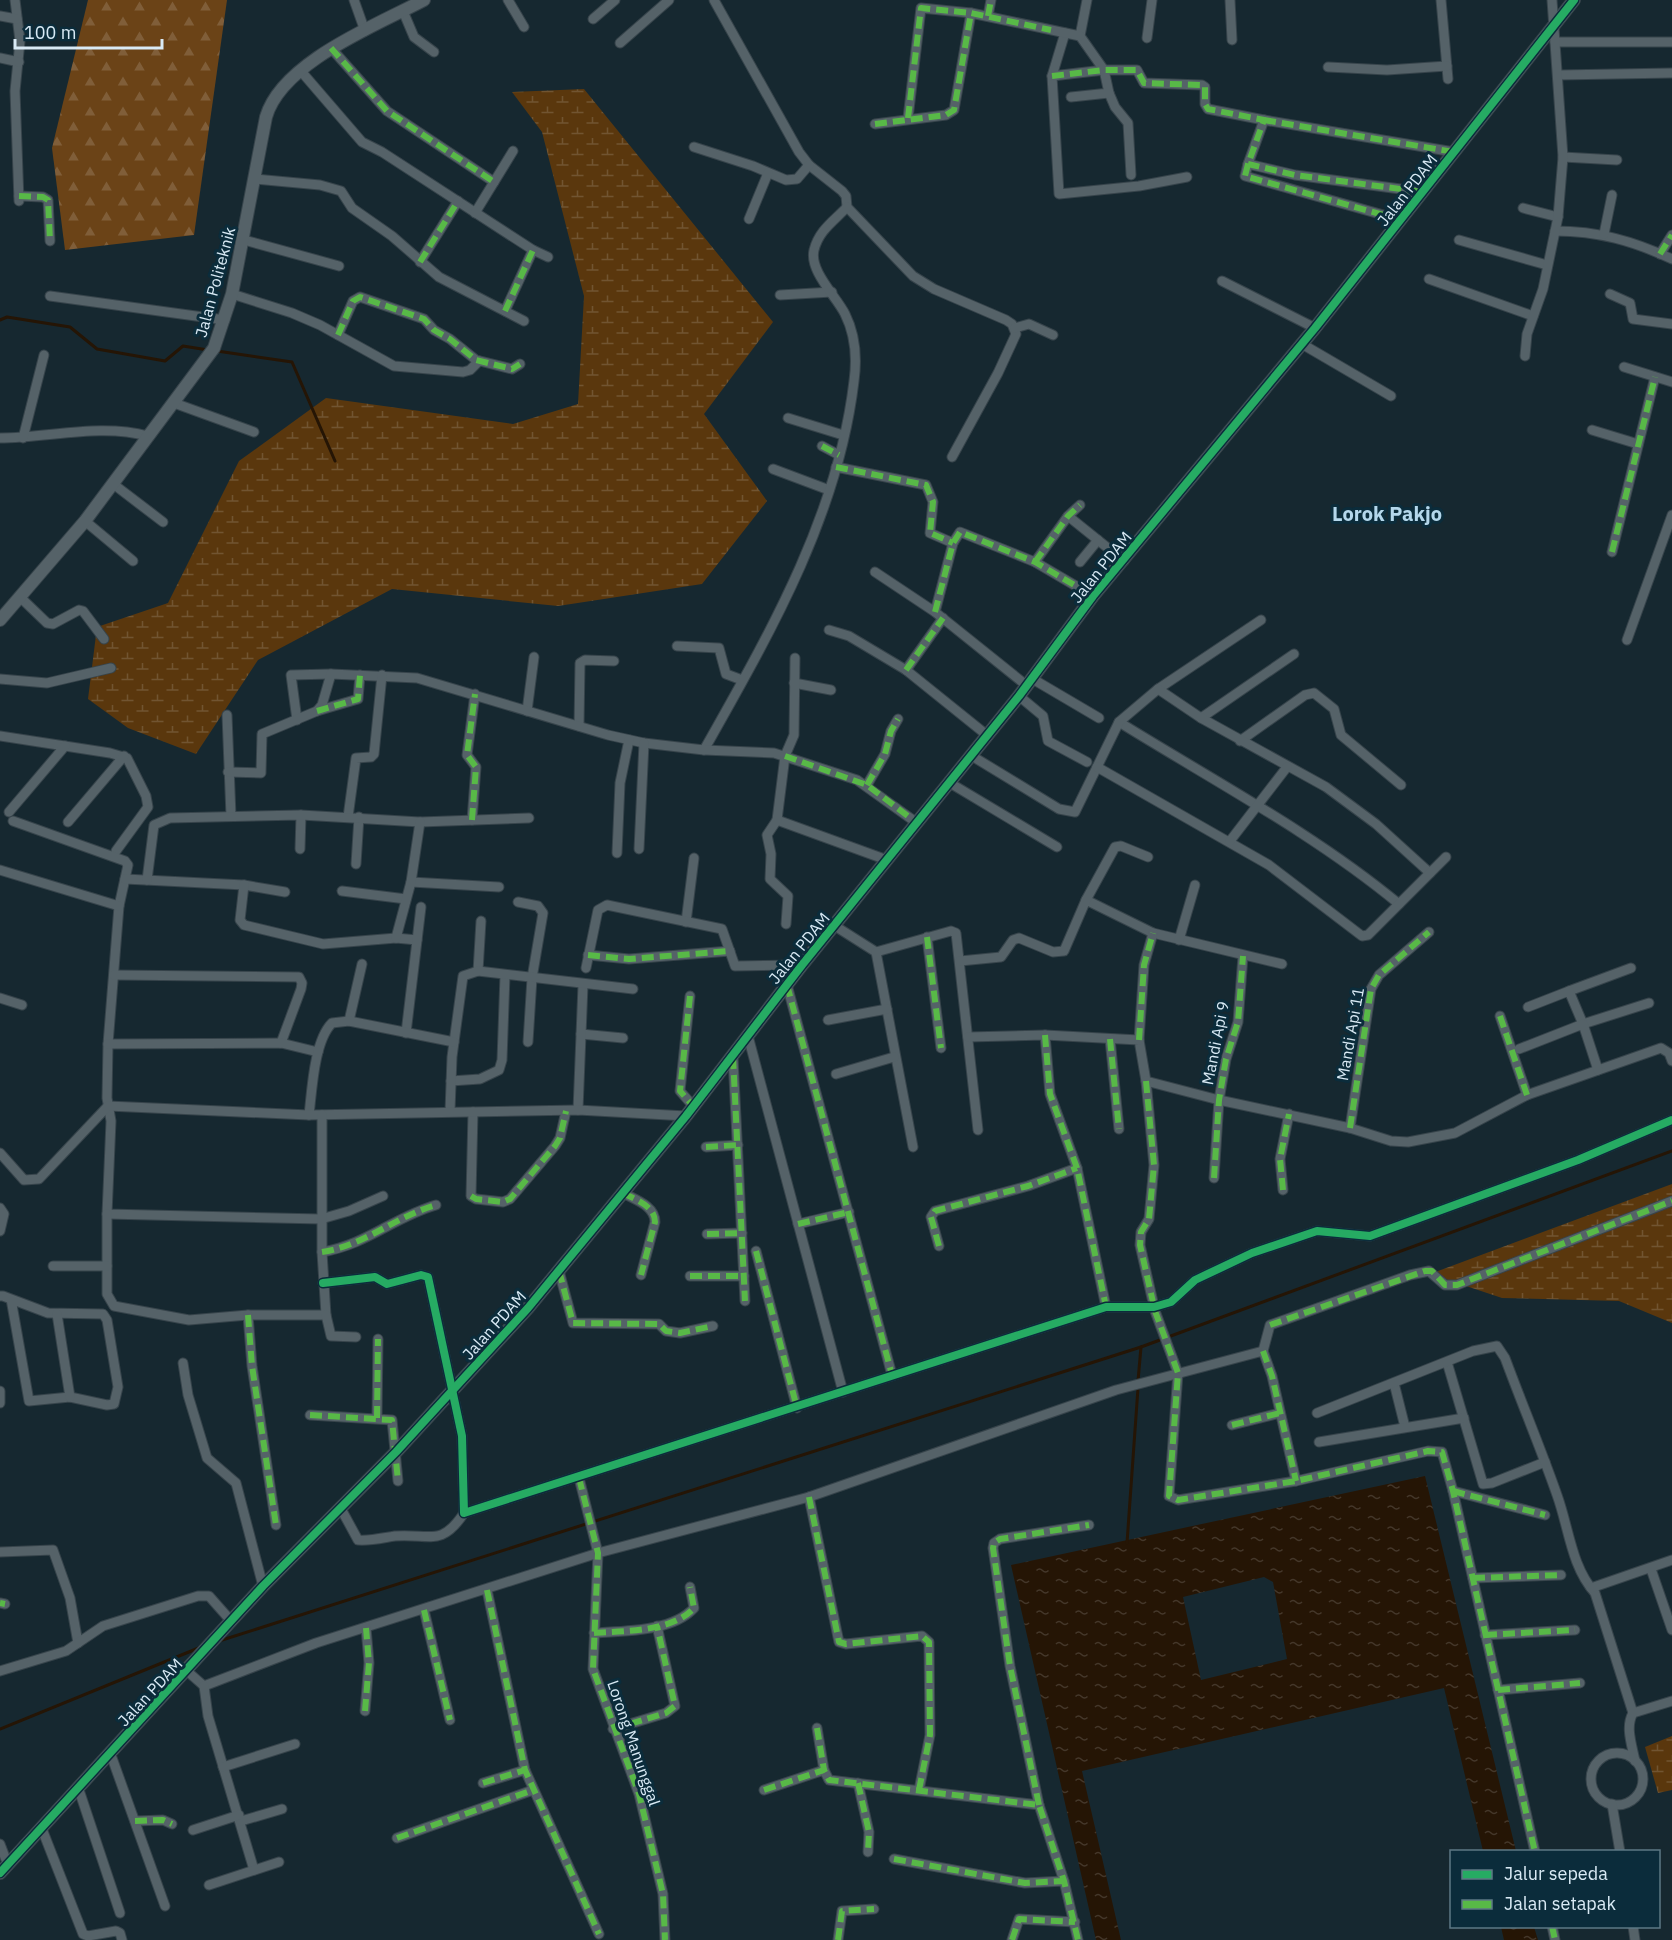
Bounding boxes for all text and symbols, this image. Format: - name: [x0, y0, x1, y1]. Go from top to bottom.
- scale bar: [15, 12, 162, 50]
- text: 100 m: [24, 21, 76, 44]
- street label: Jalan PDAM: [1373, 150, 1441, 230]
- street label: Jalan Politeknik: [191, 224, 239, 339]
- district label: Lorok Pakjo: [1332, 500, 1442, 527]
- street label: Jalan PDAM: [1066, 527, 1136, 607]
- street label: Jalan PDAM: [764, 908, 834, 988]
- street label: Mandi Api 11: [1332, 986, 1368, 1082]
- street label: Mandi Api 9: [1197, 1000, 1233, 1086]
- street label: Jalan PDAM: [458, 1286, 530, 1364]
- street label: Jalan PDAM: [113, 1654, 187, 1730]
- street label: Lorong Manunggal: [603, 1678, 665, 1808]
- legend: [1450, 1850, 1660, 1928]
- text: Jalur sepeda: [1504, 1862, 1608, 1885]
- text: Jalan setapak: [1504, 1892, 1616, 1915]

